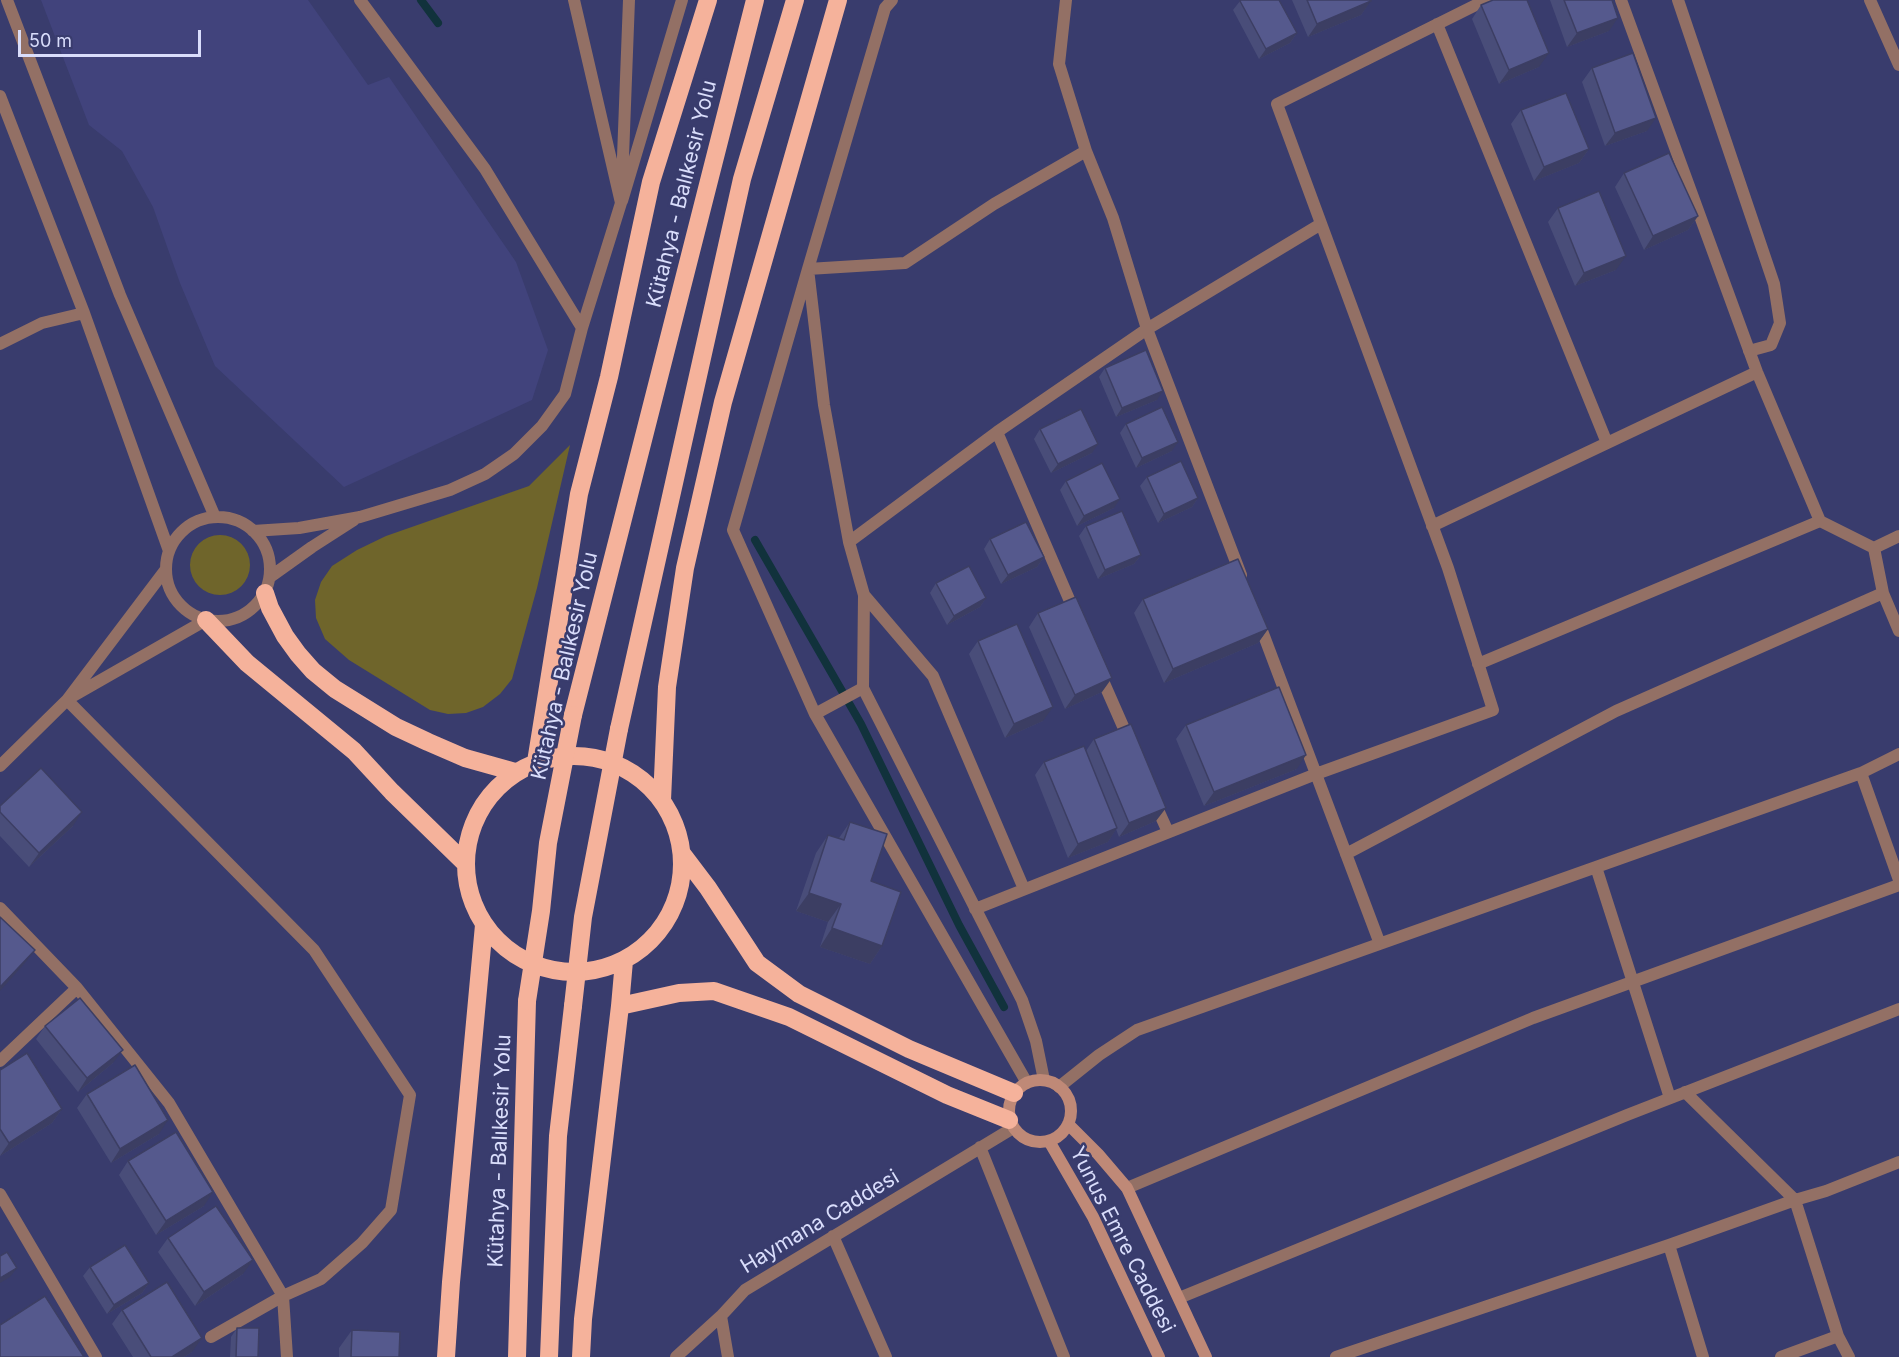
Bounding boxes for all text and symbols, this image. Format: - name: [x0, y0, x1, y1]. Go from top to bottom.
- scale bar: [21, 18, 204, 56]
- text: 50 m: [29, 30, 72, 51]
- street label: Kütahya - Balıkesir Yolu: [642, 78, 722, 310]
- street label: Kütahya - Balıkesir Yolu: [526, 549, 604, 783]
- street label: Kütahya - Balıkesir Yolu: [483, 1034, 517, 1268]
- street label: Yunus Emre Caddesi: [1064, 1143, 1180, 1337]
- street label: Haymana Caddesi: [736, 1165, 904, 1279]

